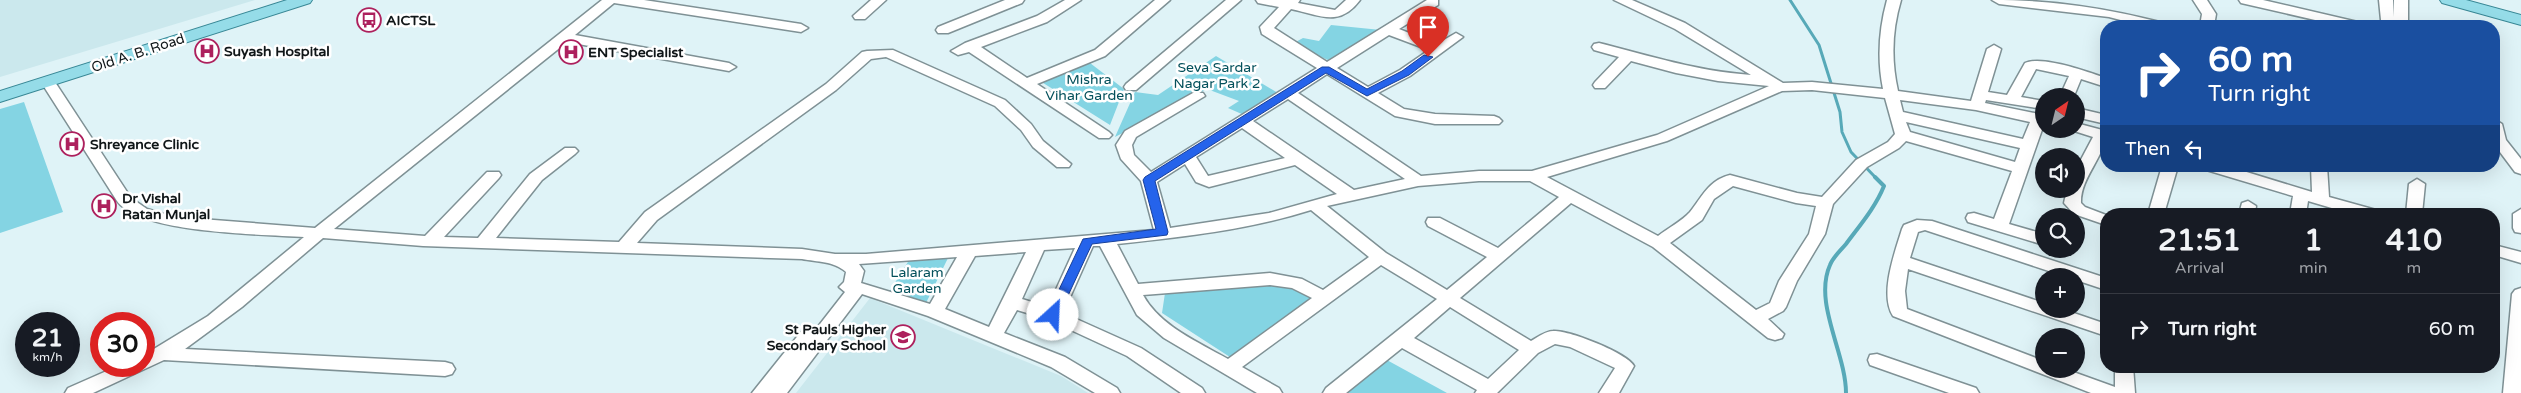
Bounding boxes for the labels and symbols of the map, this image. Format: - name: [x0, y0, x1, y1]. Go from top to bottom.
- pin: [1407, 6, 1449, 57]
- bus stop icon: AICTSL: [356, 7, 382, 33]
- place label: AICTSL: [386, 12, 436, 29]
- street label: Old A. B. Road: [89, 30, 187, 76]
- hospital icon: Suyash Hospital: [194, 38, 220, 64]
- hospital icon: ENT Specialist: [558, 39, 584, 65]
- place label: Suyash Hospital: [224, 43, 330, 60]
- place label: ENT Specialist: [588, 44, 684, 61]
- park label: Seva Sardar Nagar Park 2: [1173, 59, 1261, 92]
- park label: Mishra Vihar Garden: [1045, 71, 1133, 104]
- north arrow: [2035, 88, 2085, 138]
- hospital icon: Shreyance Clinic: [59, 131, 85, 157]
- place label: Shreyance Clinic: [90, 136, 200, 153]
- place label: Dr Vishal Ratan Munjal: [122, 190, 210, 223]
- hospital icon: Dr Vishal Ratan Munjal: [91, 193, 117, 219]
- park label: Lalaram Garden: [890, 264, 944, 297]
- position arrow: [1026, 288, 1078, 340]
- speed limit sign: 30: [90, 312, 155, 377]
- place label: St Pauls Higher Secondary School: [767, 321, 887, 354]
- school or university icon: St Pauls Higher Secondary School: [890, 324, 916, 350]

